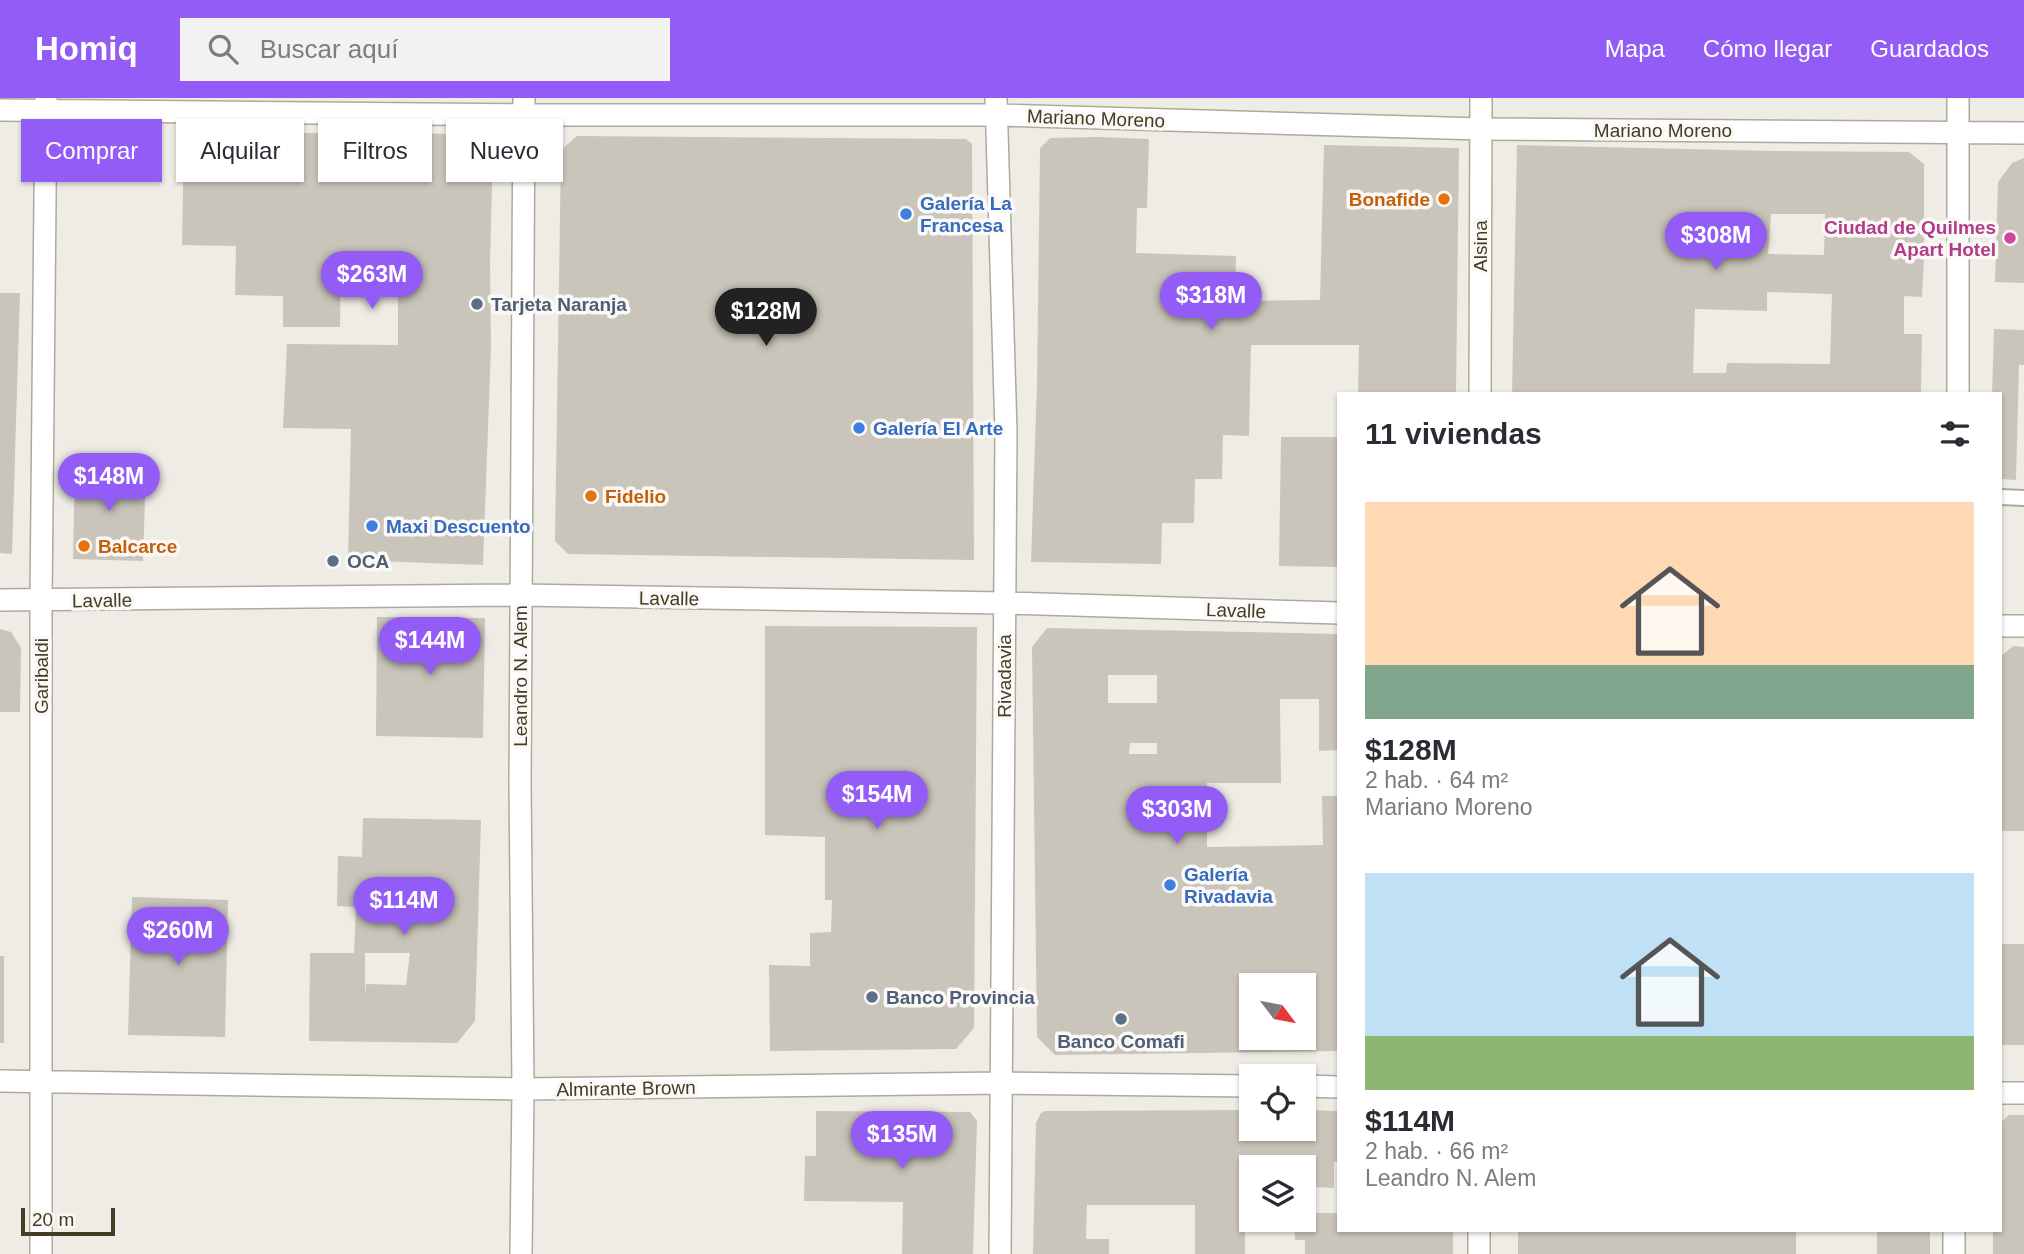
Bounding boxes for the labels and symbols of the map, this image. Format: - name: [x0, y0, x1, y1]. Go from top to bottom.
- street label: Mariano Moreno: [1026, 106, 1165, 131]
- street label: Mariano Moreno: [1594, 120, 1732, 141]
- place label: Bonafide: [1349, 189, 1430, 210]
- marker: Bonafide: [1436, 191, 1452, 207]
- place label: Galería La Francesa: [920, 193, 1012, 236]
- marker: Galería La Francesa: [898, 206, 914, 222]
- pin: $308M: [1667, 212, 1765, 272]
- place label: Ciudad de Quilmes Apart Hotel: [1824, 217, 1996, 260]
- street label: Alsina: [1470, 220, 1491, 272]
- marker: Ciudad de Quilmes Apart Hotel: [2002, 230, 2018, 246]
- pin: $263M: [323, 252, 421, 311]
- pin: $318M: [1162, 272, 1260, 332]
- pin: $128M: [717, 288, 815, 348]
- place label: Tarjeta Naranja: [491, 294, 627, 315]
- marker: Tarjeta Naranja: [469, 296, 485, 312]
- place label: Galería El Arte: [873, 418, 1003, 439]
- marker: Galería El Arte: [851, 420, 867, 436]
- pin: $148M: [60, 454, 158, 513]
- place label: Fidelio: [605, 486, 666, 507]
- marker: Fidelio: [583, 488, 599, 504]
- place label: Maxi Descuento: [386, 516, 531, 537]
- marker: Maxi Descuento: [364, 518, 380, 534]
- place label: Balcarce: [98, 536, 177, 557]
- marker: Balcarce: [76, 538, 92, 554]
- place label: OCA: [347, 551, 390, 572]
- marker: OCA: [325, 553, 341, 569]
- street label: Lavalle: [639, 587, 699, 610]
- street label: Lavalle: [72, 589, 132, 612]
- street label: Lavalle: [1206, 599, 1266, 622]
- street label: Leandro N. Alem: [510, 605, 531, 747]
- pin: $144M: [381, 618, 479, 677]
- street label: Rivadavia: [994, 634, 1015, 718]
- street label: Garibaldi: [31, 638, 52, 714]
- pin: $154M: [828, 772, 926, 831]
- pin: $303M: [1128, 786, 1226, 846]
- place label: Galería Rivadavia: [1184, 864, 1273, 907]
- marker: Galería Rivadavia: [1162, 877, 1178, 893]
- pin: $114M: [355, 878, 453, 937]
- pin: $260M: [129, 908, 227, 967]
- north arrow: [1239, 973, 1316, 1050]
- place label: Banco Provincia: [886, 987, 1035, 1008]
- marker: Banco Provincia: [864, 989, 880, 1005]
- marker: Banco Comafi: [1113, 1011, 1129, 1027]
- place label: Banco Comafi: [1057, 1031, 1185, 1052]
- street label: Almirante Brown: [556, 1077, 696, 1100]
- pin: $135M: [853, 1112, 951, 1171]
- scale bar: [21, 1205, 116, 1237]

